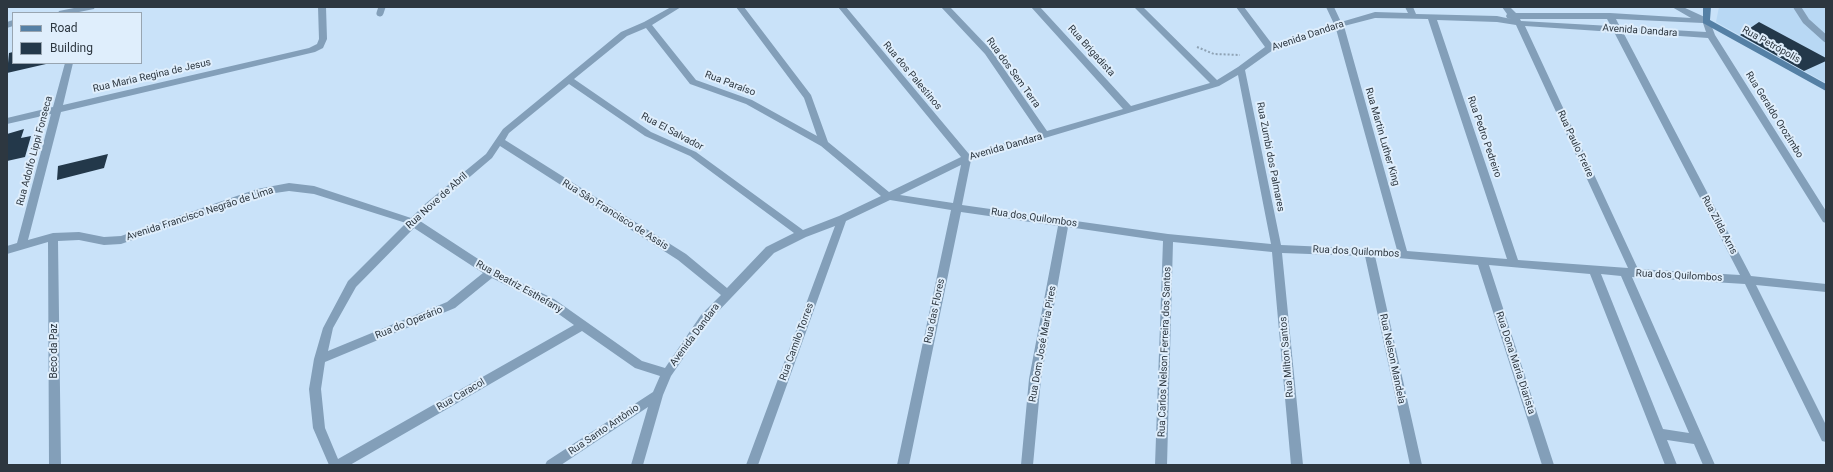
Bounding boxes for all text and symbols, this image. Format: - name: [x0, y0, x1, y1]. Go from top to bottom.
- legend: [12, 12, 142, 64]
- street label: Avenida Dandara: [1271, 18, 1345, 54]
- text: Road: [50, 21, 78, 35]
- street label: Avenida Dandara: [1602, 22, 1678, 40]
- street label: Rua Brigadista: [1065, 23, 1117, 79]
- street label: Rua Petrópolis: [1740, 24, 1802, 66]
- street label: Rua dos Sem Terra: [983, 36, 1043, 110]
- street label: Rua dos Palestinos: [880, 39, 944, 113]
- text: Building: [50, 41, 93, 55]
- street label: Rua Maria Regina de Jesus: [92, 57, 212, 95]
- street label: Rua Paraíso: [703, 69, 757, 99]
- street label: Rua Geraldo Orozimbo: [1742, 69, 1806, 161]
- street label: Rua Martin Luther King: [1362, 87, 1402, 187]
- street label: Rua Adolfo Lippi Fonseca: [15, 95, 55, 207]
- street label: Rua Pedro Pedreiro: [1464, 95, 1504, 179]
- street label: Rua Zumbi dos Palmares: [1253, 101, 1287, 213]
- street label: Rua Paulo Freire: [1554, 109, 1596, 179]
- street label: Rua El Salvador: [639, 111, 705, 153]
- street label: Avenida Dandara: [968, 131, 1044, 163]
- street label: Rua Nove de Abril: [404, 170, 470, 232]
- street label: Rua Sâo Francisco de Assis: [560, 177, 670, 253]
- street label: Avenida Francisco Negrão de Lima: [125, 185, 275, 243]
- street label: Rua Zilda Arns: [1699, 194, 1739, 256]
- street label: Rua dos Quilombos: [990, 206, 1078, 230]
- street label: Rua dos Quilombos: [1312, 244, 1400, 260]
- street label: Rua Beatriz Esthefany: [474, 258, 564, 316]
- street label: Rua Carlos Nelson Ferreira dos Santos: [1156, 267, 1174, 437]
- street label: Rua dos Quilombos: [1635, 268, 1723, 284]
- street label: Rua das Flores: [922, 278, 948, 344]
- street label: Rua Dom José Maria Pires: [1027, 285, 1059, 403]
- street label: Avenida Dandara: [668, 301, 722, 369]
- street label: Rua Camilo Torres: [777, 302, 817, 382]
- street label: Rua do Operário: [374, 304, 444, 342]
- street label: Rua Dona Maria Diarista: [1493, 310, 1537, 416]
- street label: Rua Nelson Mandela: [1377, 313, 1407, 405]
- street label: Rua Milton Santos: [1277, 316, 1297, 398]
- street label: Beco da Paz: [48, 323, 60, 379]
- street label: Rua Caracol: [435, 376, 487, 414]
- street label: Rua Santo Antônio: [566, 402, 642, 458]

